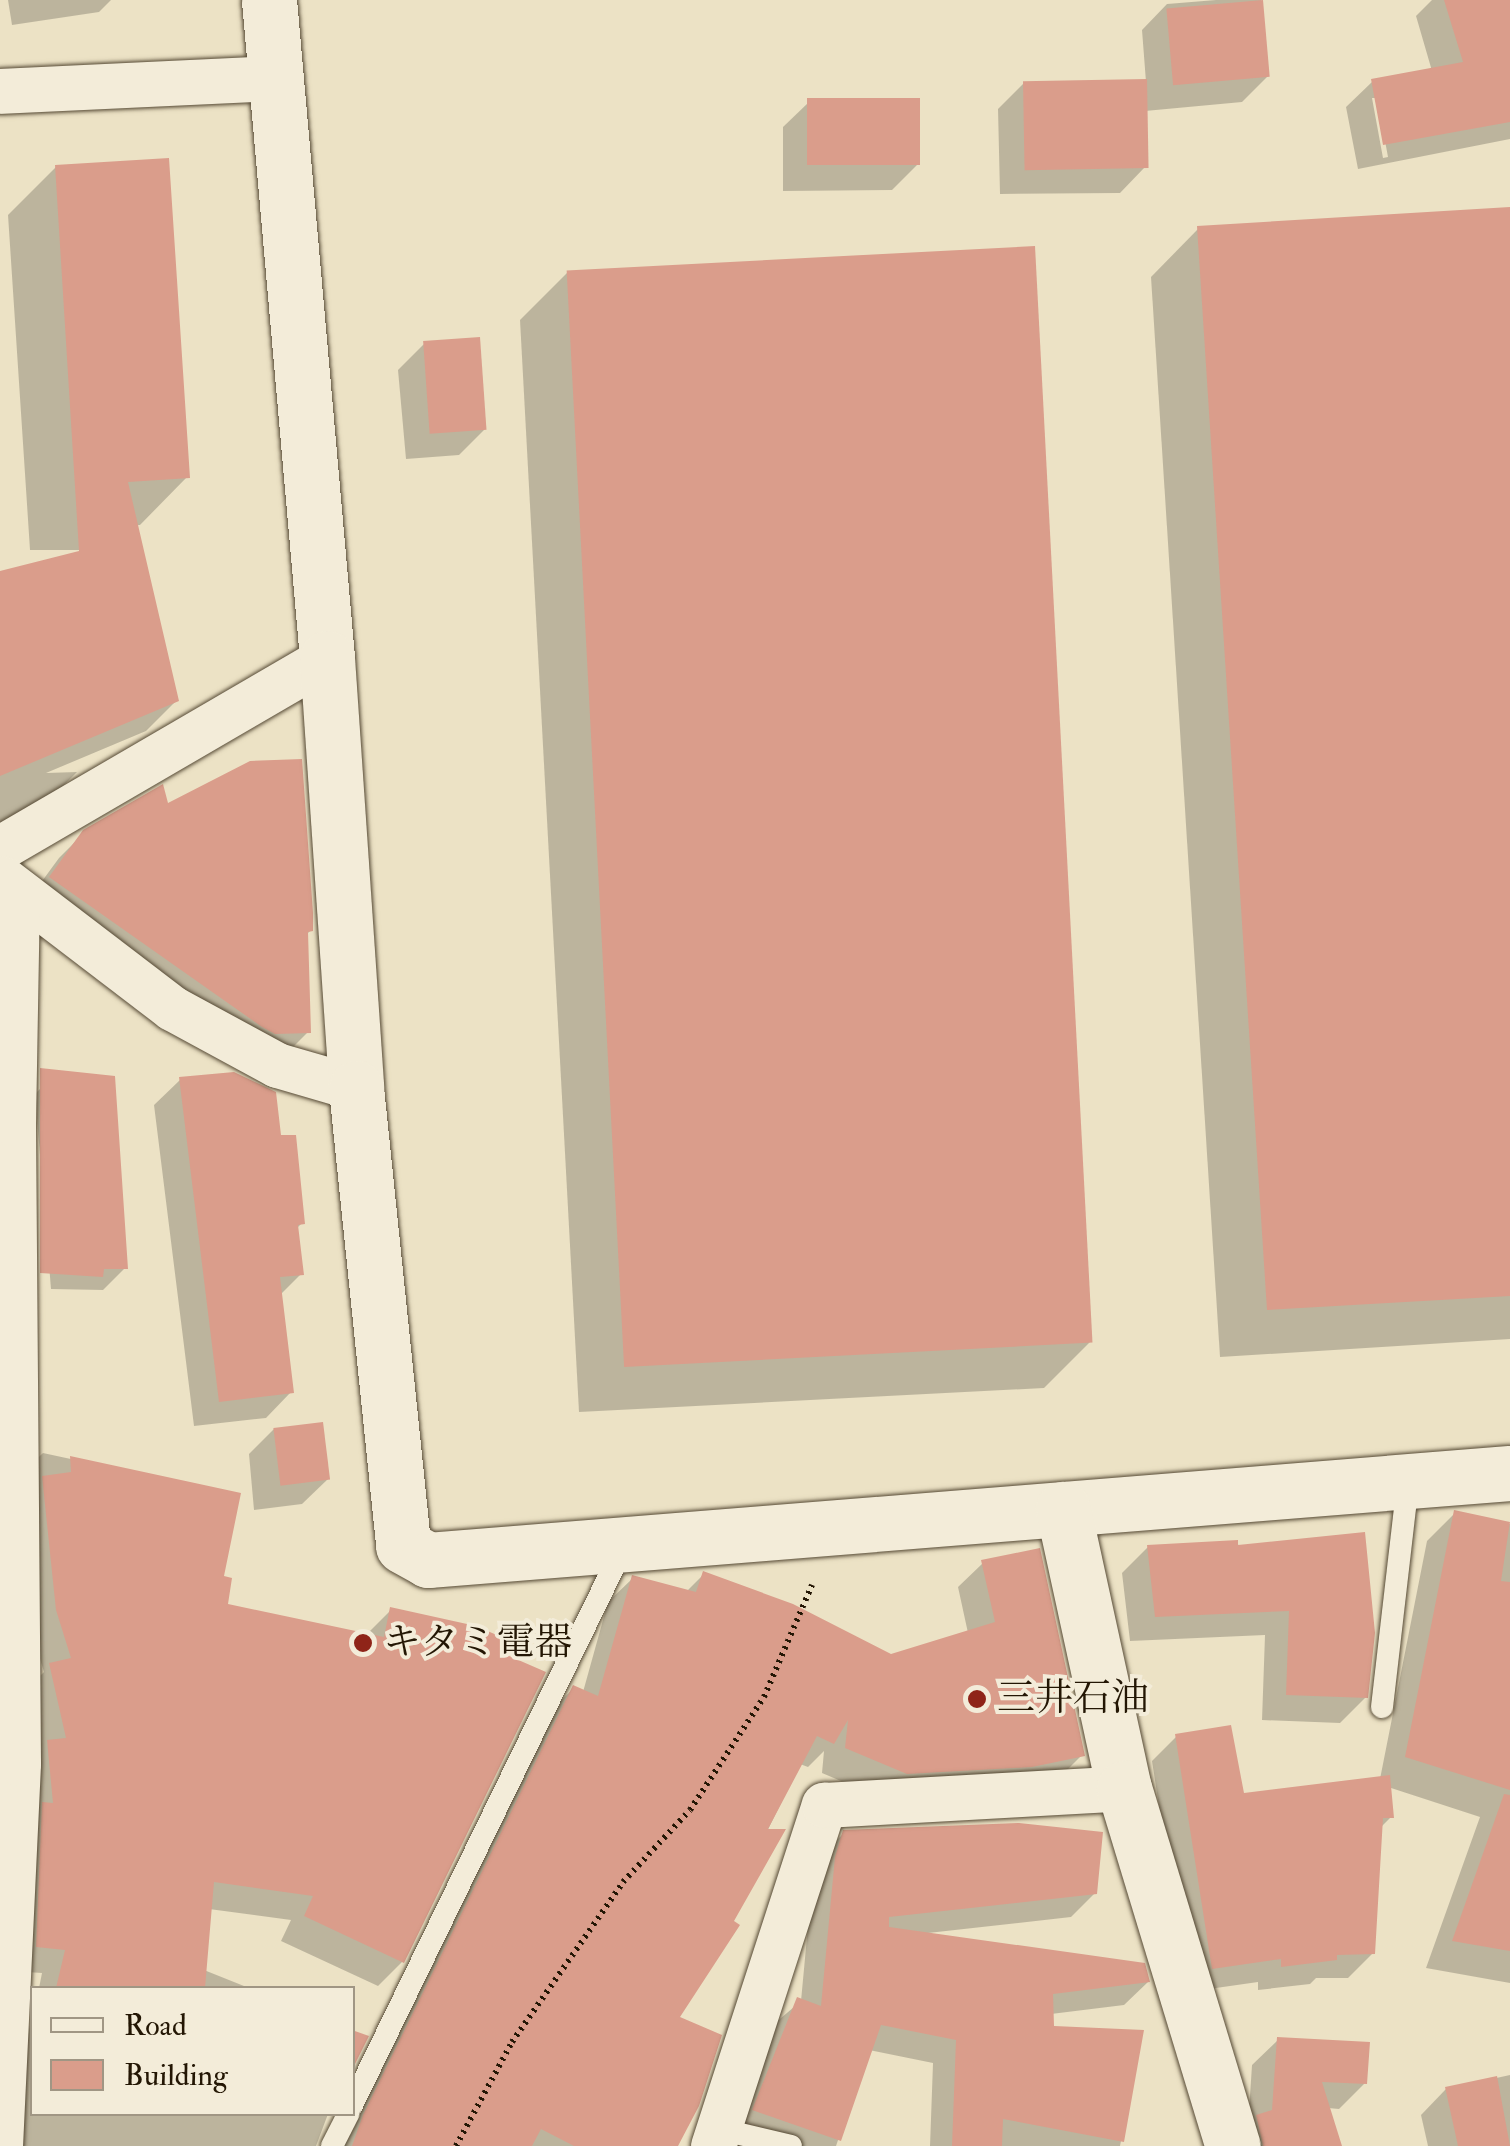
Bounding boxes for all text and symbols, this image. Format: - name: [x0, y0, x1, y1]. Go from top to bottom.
- place label: キタミ電器: [383, 1620, 573, 1666]
- marker: キタミ電器: [352, 1632, 374, 1654]
- place label: 三井石油: [997, 1676, 1149, 1722]
- marker: 三井石油: [966, 1688, 988, 1710]
- legend: [30, 1986, 355, 2116]
- text: Road: [124, 2007, 187, 2044]
- text: Building: [124, 2057, 228, 2094]

